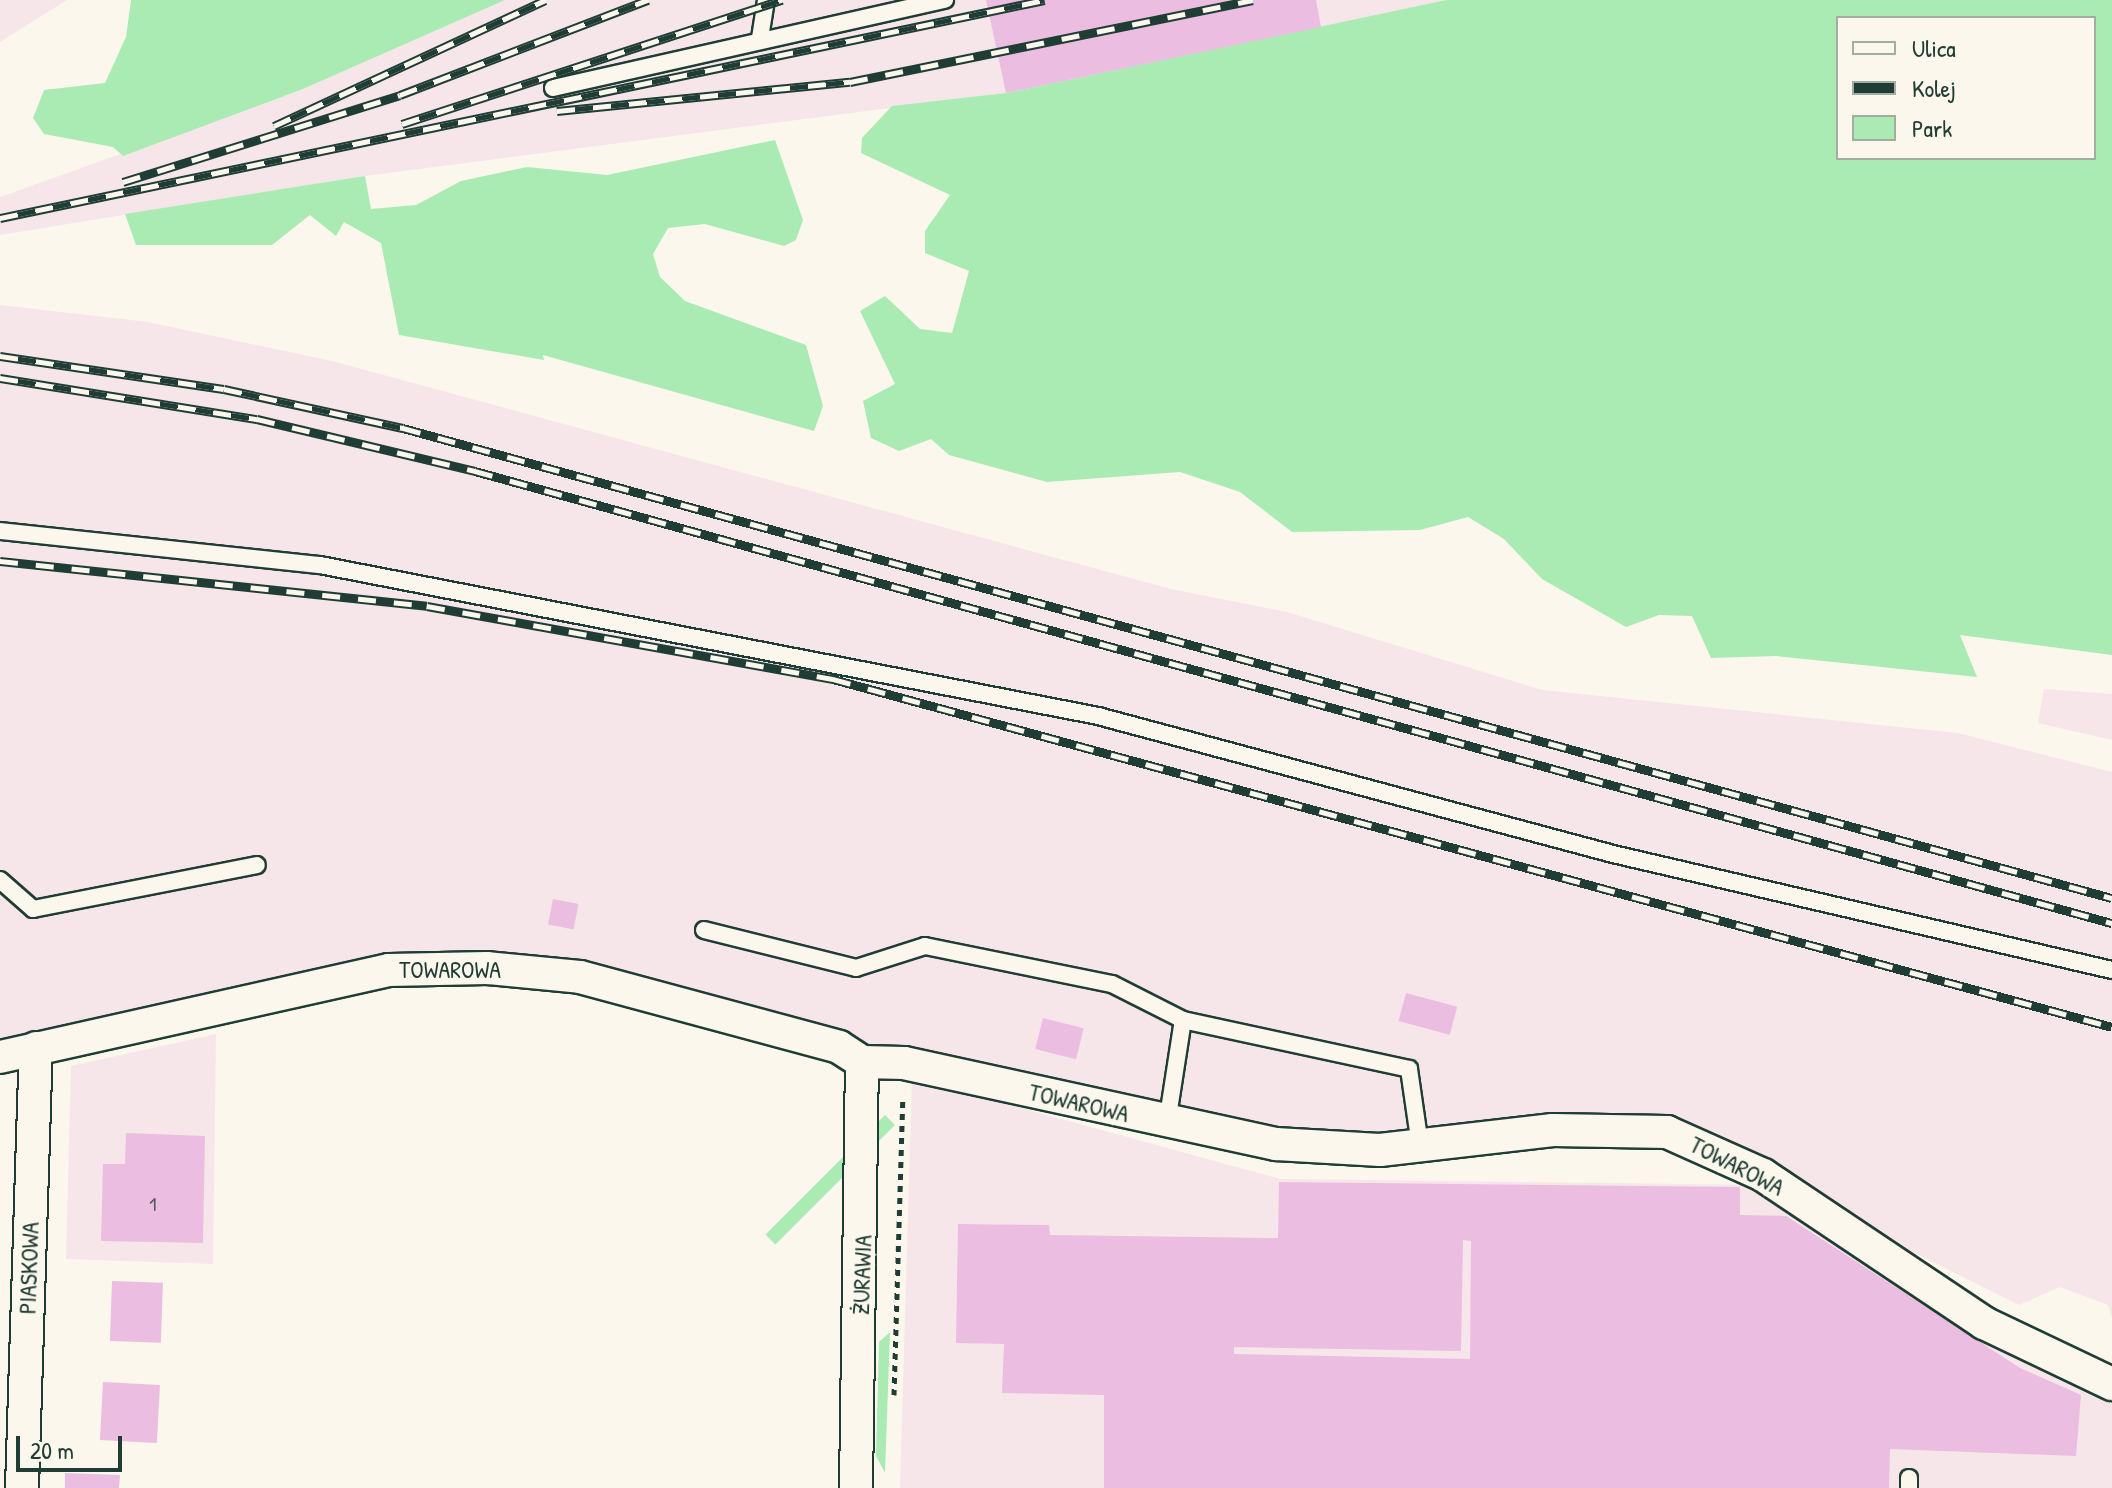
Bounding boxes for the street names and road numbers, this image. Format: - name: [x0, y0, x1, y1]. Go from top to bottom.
- street label: TOWAROWA: [399, 956, 501, 984]
- street label: TOWAROWA: [1026, 1078, 1132, 1128]
- street label: TOWAROWA: [1685, 1130, 1789, 1202]
- street label: PIASKOWA: [13, 1221, 45, 1315]
- street label: ŻURAWIA: [846, 1234, 878, 1316]

